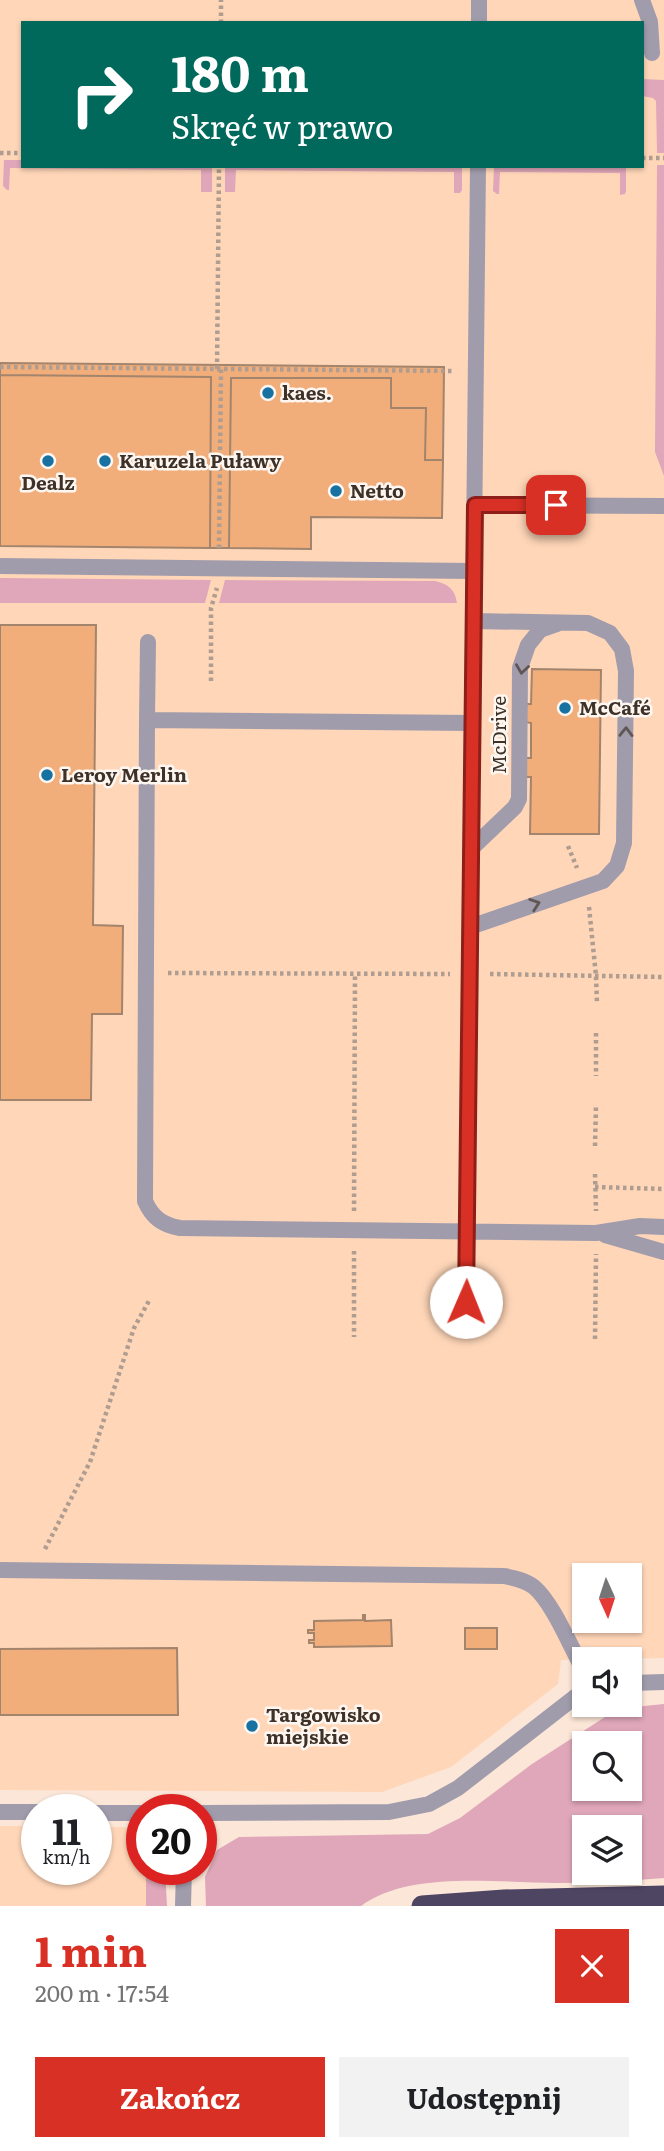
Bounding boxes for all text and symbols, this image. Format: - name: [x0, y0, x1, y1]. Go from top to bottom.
- text: 180 m: [171, 34, 309, 107]
- icon: right: [56, 49, 147, 140]
- text: Skręć w prawo: [171, 101, 394, 149]
- place label: kaes.: [282, 378, 332, 406]
- marker: kaes.: [260, 385, 276, 401]
- place label: Karuzela Puławy: [119, 446, 282, 474]
- marker: Dealz: [40, 453, 56, 469]
- marker: Karuzela Puławy: [97, 453, 113, 469]
- place label: Dealz: [21, 468, 75, 496]
- pin: [526, 475, 586, 535]
- place label: Netto: [350, 476, 404, 504]
- marker: Netto: [328, 483, 344, 499]
- icon: arrive: [537, 486, 575, 524]
- one-way arrow: [515, 664, 530, 675]
- place label: McCafé: [579, 693, 651, 721]
- street label: McDrive: [484, 696, 512, 774]
- marker: McCafé: [557, 700, 573, 716]
- one-way arrow: [618, 727, 633, 738]
- place label: Leroy Merlin: [61, 760, 187, 788]
- marker: Leroy Merlin: [39, 767, 55, 783]
- one-way arrow: [528, 898, 540, 912]
- position arrow: [429, 1265, 503, 1339]
- north arrow: [572, 1563, 642, 1633]
- map controls: [572, 1563, 642, 1885]
- button: sound: [572, 1647, 642, 1717]
- place label: Targowisko miejskie: [266, 1700, 381, 1750]
- marker: Targowisko miejskie: [244, 1718, 260, 1734]
- button: search: [572, 1731, 642, 1801]
- speed limit sign: 20: [126, 1794, 217, 1885]
- text: 11: [52, 1804, 81, 1856]
- button: layers: [572, 1815, 642, 1885]
- text: km/h: [43, 1843, 90, 1870]
- text: 1 min: [35, 1918, 147, 1980]
- button: close: [555, 1929, 629, 2003]
- text: 200 m · 17:54: [35, 1975, 169, 2009]
- button: Zakończ: [35, 2057, 325, 2137]
- button: Udostępnij: [339, 2057, 629, 2137]

